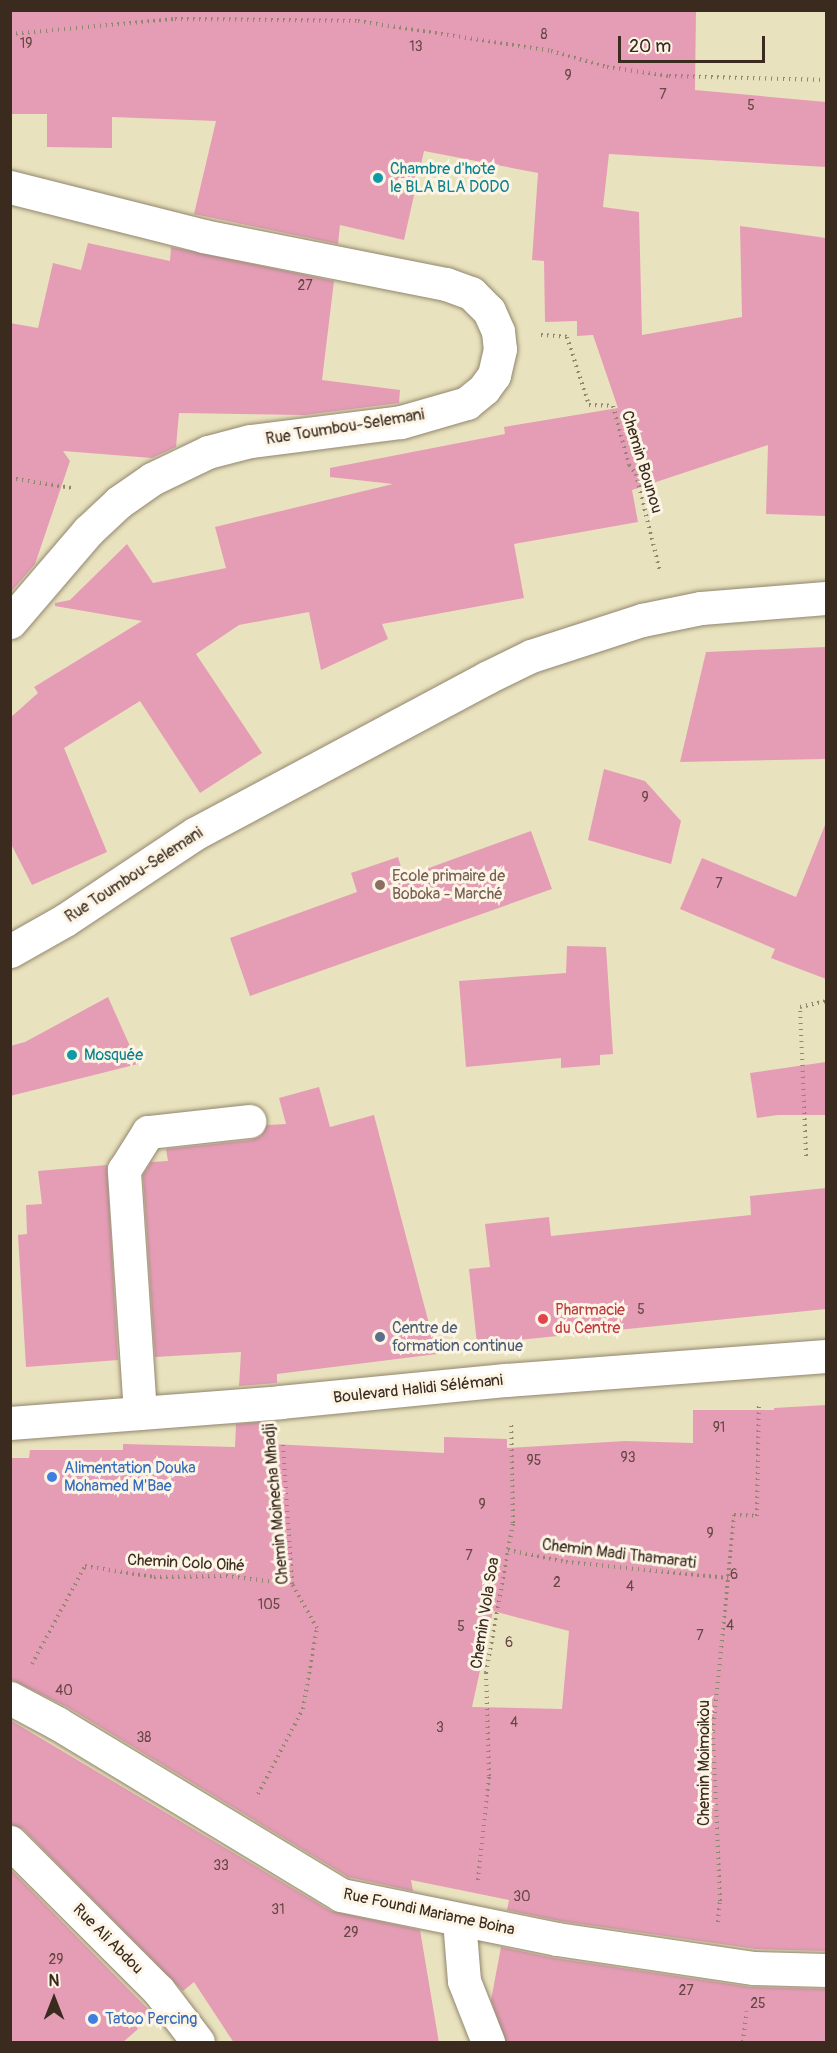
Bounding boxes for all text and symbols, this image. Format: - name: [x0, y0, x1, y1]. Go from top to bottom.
- scale bar: [621, 24, 768, 62]
- house number: 8: [540, 27, 548, 43]
- text: 20 m: [629, 35, 671, 58]
- house number: 19: [20, 36, 32, 52]
- house number: 13: [409, 39, 423, 55]
- house number: 9: [564, 68, 572, 84]
- house number: 7: [659, 87, 667, 103]
- house number: 5: [747, 98, 755, 114]
- place label: Chambre d'hote le BLA BLA DODO: [390, 159, 509, 197]
- marker: Chambre d'hote le BLA BLA DODO: [371, 171, 385, 185]
- house number: 27: [297, 278, 313, 294]
- street label: Rue Toumbou-Selemani: [264, 405, 426, 449]
- street label: Chemin Bounou: [617, 408, 667, 516]
- house number: 9: [641, 790, 649, 806]
- street label: Rue Toumbou-Selemani: [62, 823, 206, 927]
- place label: Ecole primaire de Boboka - Marché: [392, 866, 505, 904]
- house number: 7: [715, 876, 723, 892]
- marker: Ecole primaire de Boboka - Marché: [373, 878, 387, 892]
- place label: Mosquée: [84, 1045, 143, 1065]
- marker: Mosquée: [65, 1048, 79, 1062]
- place label: Pharmacie du Centre: [555, 1300, 625, 1338]
- house number: 5: [637, 1302, 645, 1318]
- marker: Pharmacie du Centre: [536, 1312, 550, 1326]
- place label: Centre de formation continue: [392, 1318, 523, 1356]
- marker: Centre de formation continue: [373, 1330, 387, 1344]
- street label: Boulevard Halidi Sélémani: [332, 1371, 504, 1407]
- house number: 91: [713, 1420, 725, 1436]
- street label: Chemin Moinecha Mhadji: [259, 1423, 293, 1585]
- house number: 93: [620, 1450, 636, 1466]
- house number: 95: [527, 1453, 541, 1469]
- place label: Alimentation Douka Mohamed M'Bae: [64, 1458, 196, 1496]
- marker: Alimentation Douka Mohamed M'Bae: [45, 1470, 59, 1484]
- house number: 9: [478, 1497, 486, 1513]
- house number: 9: [706, 1526, 714, 1542]
- street label: Chemin Madi Thamarati: [541, 1535, 697, 1573]
- house number: 7: [465, 1548, 473, 1564]
- street label: Chemin Colo Oihé: [127, 1550, 245, 1576]
- street label: Chemin Vola Soa: [467, 1556, 503, 1670]
- house number: 6: [730, 1567, 738, 1583]
- house number: 2: [553, 1575, 561, 1591]
- house number: 4: [626, 1579, 634, 1595]
- house number: 105: [258, 1597, 280, 1613]
- house number: 4: [726, 1618, 734, 1634]
- house number: 5: [457, 1619, 465, 1635]
- house number: 7: [696, 1628, 704, 1644]
- house number: 6: [505, 1635, 513, 1651]
- house number: 40: [55, 1683, 73, 1699]
- street label: Chemin Moimoikou: [694, 1700, 714, 1826]
- house number: 4: [510, 1715, 518, 1731]
- house number: 3: [436, 1720, 444, 1736]
- house number: 38: [137, 1730, 151, 1746]
- house number: 33: [213, 1858, 229, 1874]
- street label: Rue Foundi Mariame Boina: [342, 1884, 516, 1940]
- house number: 30: [513, 1889, 531, 1905]
- street label: Rue Ali Abdou: [69, 1900, 147, 1978]
- house number: 31: [271, 1902, 285, 1918]
- house number: 29: [343, 1925, 359, 1941]
- house number: 29: [48, 1952, 64, 1968]
- north arrow: [24, 1969, 84, 2029]
- text: N: [49, 1971, 59, 1991]
- house number: 27: [678, 1983, 694, 1999]
- house number: 25: [750, 1996, 766, 2012]
- place label: Tatoo Percing: [105, 2009, 197, 2029]
- marker: Tatoo Percing: [86, 2012, 100, 2026]

